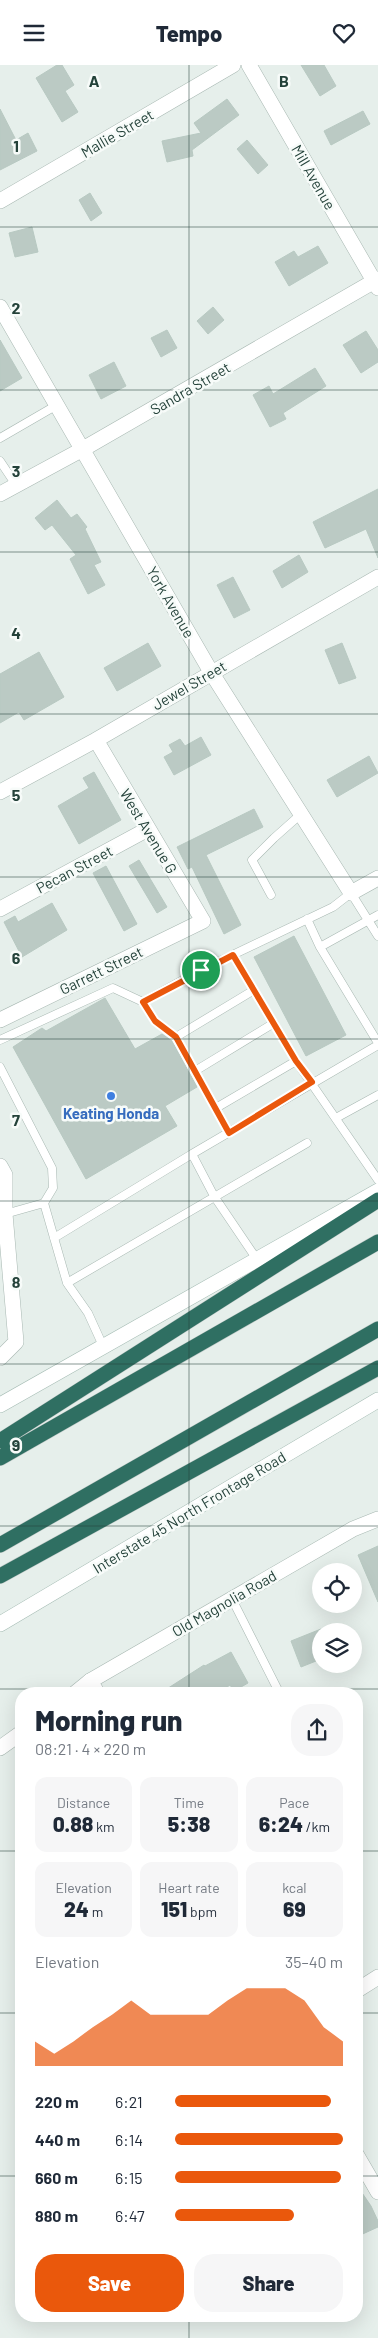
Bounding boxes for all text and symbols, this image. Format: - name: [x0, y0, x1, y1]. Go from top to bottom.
- icon: menu: [20, 19, 48, 47]
- icon: heart: [330, 19, 358, 47]
- text: Tempo: [156, 20, 222, 46]
- text: A: [89, 71, 100, 90]
- text: B: [279, 71, 289, 90]
- street label: Mallie Street: [77, 105, 157, 161]
- text: 1: [13, 136, 19, 155]
- street label: Mill Avenue: [288, 141, 340, 213]
- text: 2: [12, 298, 21, 317]
- street label: Sandra Street: [147, 358, 233, 418]
- text: 3: [12, 461, 20, 480]
- street label: York Avenue: [143, 563, 199, 641]
- text: 4: [11, 623, 21, 642]
- street label: Jewel Street: [149, 657, 229, 713]
- text: 5: [12, 785, 21, 804]
- street label: West Avenue G: [117, 785, 181, 877]
- street label: Pecan Street: [33, 841, 115, 897]
- street label: Garrett Street: [56, 942, 146, 998]
- text: 6: [12, 948, 21, 967]
- pin: [180, 949, 222, 991]
- icon: arrive: [187, 956, 215, 984]
- marker: Keating Honda: [105, 1090, 117, 1102]
- place label: Keating Honda: [63, 1104, 159, 1122]
- text: 7: [12, 1110, 20, 1129]
- text: 8: [12, 1272, 21, 1291]
- text: 9: [12, 1435, 20, 1454]
- street label: Interstate 45 North Frontage Road: [89, 1447, 289, 1577]
- map controls: [312, 1563, 362, 1673]
- button: locate: [312, 1563, 362, 1613]
- street label: Old Magnolia Road: [169, 1566, 279, 1640]
- button: layers: [312, 1623, 362, 1673]
- text: Morning run: [35, 1703, 183, 1737]
- button: share: [291, 1704, 343, 1756]
- text: 08:21 · 4 × 220 m: [35, 1739, 146, 1758]
- text: Distance: [57, 1794, 110, 1811]
- text: Time: [174, 1794, 204, 1811]
- text: Pace: [279, 1794, 309, 1811]
- text: 0.88: [53, 1811, 93, 1836]
- text: 5:38: [168, 1811, 210, 1836]
- text: 6:24: [259, 1811, 303, 1836]
- text: km: [93, 1818, 115, 1835]
- text: /km: [303, 1818, 330, 1835]
- text: Elevation: [55, 1879, 112, 1896]
- text: Heart rate: [158, 1879, 220, 1896]
- text: kcal: [282, 1879, 307, 1896]
- text: 24: [64, 1896, 89, 1921]
- text: 151: [161, 1896, 187, 1921]
- text: 69: [283, 1896, 306, 1921]
- text: m: [89, 1903, 103, 1920]
- text: bpm: [187, 1903, 217, 1920]
- text: Elevation: [35, 1952, 99, 1971]
- text: 35–40 m: [285, 1952, 343, 1971]
- text: 220 m: [35, 2092, 79, 2111]
- text: 6:21: [115, 2092, 143, 2111]
- text: 440 m: [35, 2130, 80, 2149]
- text: 6:14: [115, 2130, 143, 2149]
- text: 660 m: [35, 2168, 78, 2187]
- text: 6:15: [115, 2168, 143, 2187]
- text: 880 m: [35, 2206, 78, 2225]
- text: 6:47: [115, 2206, 145, 2225]
- button: Save: [35, 2254, 184, 2312]
- button: Share: [194, 2254, 343, 2312]

